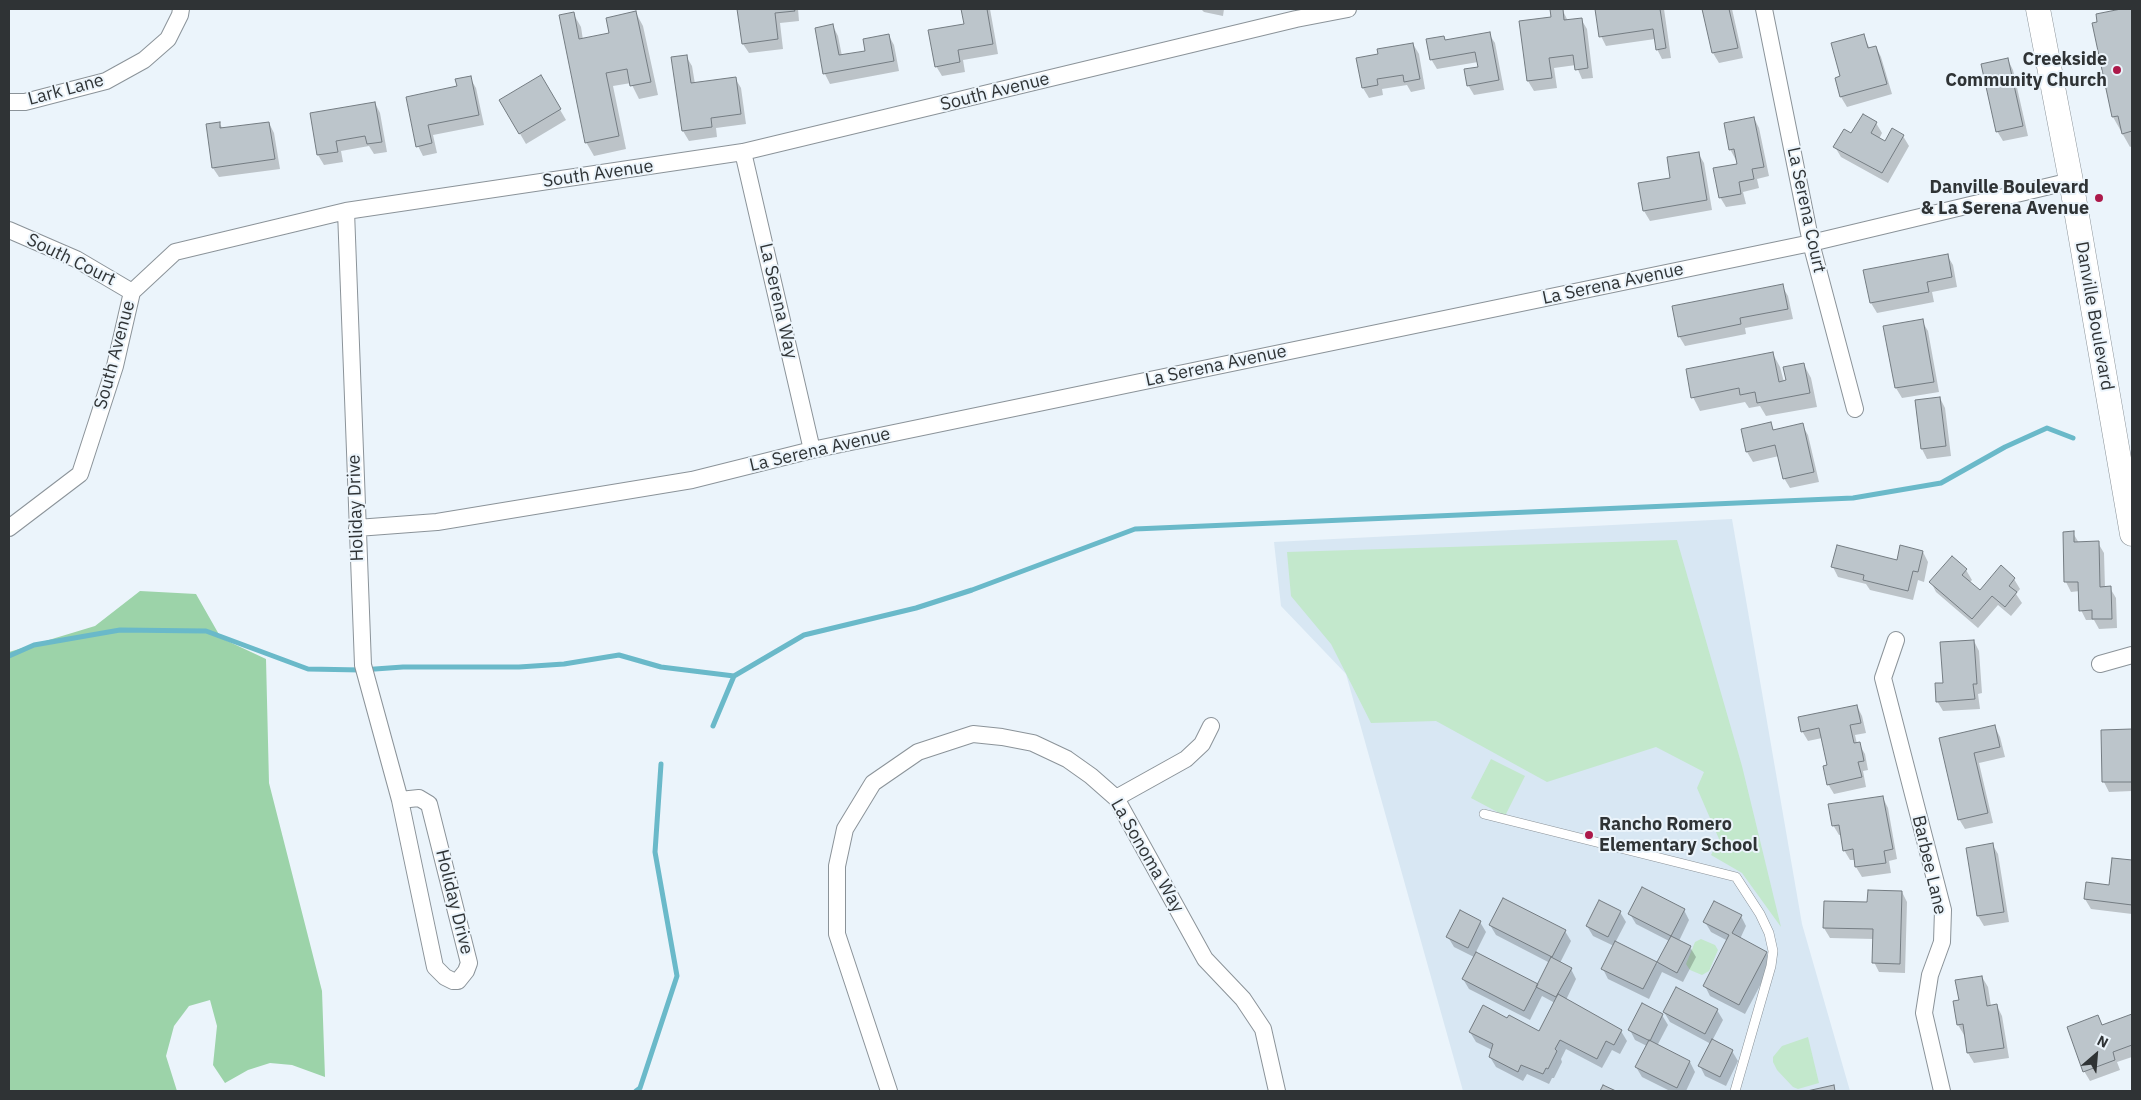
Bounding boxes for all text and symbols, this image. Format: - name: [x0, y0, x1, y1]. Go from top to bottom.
- place label: Creekside Community Church: [1945, 49, 2107, 92]
- marker: Creekside Community Church: [2111, 64, 2123, 76]
- street label: South Avenue: [938, 68, 1052, 116]
- street label: Lark Lane: [26, 70, 106, 110]
- street label: La Serena Court: [1782, 145, 1830, 275]
- street label: South Avenue: [541, 156, 655, 192]
- place label: Danville Boulevard & La Serena Avenue: [1921, 177, 2089, 220]
- marker: Danville Boulevard & La Serena Avenue: [2093, 192, 2105, 204]
- street label: South Court: [23, 229, 119, 291]
- street label: Danville Boulevard: [2070, 240, 2118, 392]
- street label: La Serena Way: [754, 241, 802, 361]
- street label: La Serena Avenue: [1540, 258, 1686, 310]
- street label: South Avenue: [90, 298, 140, 412]
- street label: La Serena Avenue: [1143, 340, 1289, 392]
- street label: La Serena Avenue: [748, 423, 892, 477]
- street label: Holiday Drive: [343, 454, 369, 562]
- street label: La Sonoma Way: [1106, 795, 1188, 917]
- street label: Barbee Lane: [1907, 813, 1951, 917]
- place label: Rancho Romero Elementary School: [1599, 814, 1758, 856]
- marker: Rancho Romero Elementary School: [1583, 829, 1595, 841]
- street label: Holiday Drive: [431, 847, 477, 957]
- north arrow: [2071, 1030, 2121, 1080]
- text: N: [2094, 1031, 2111, 1052]

